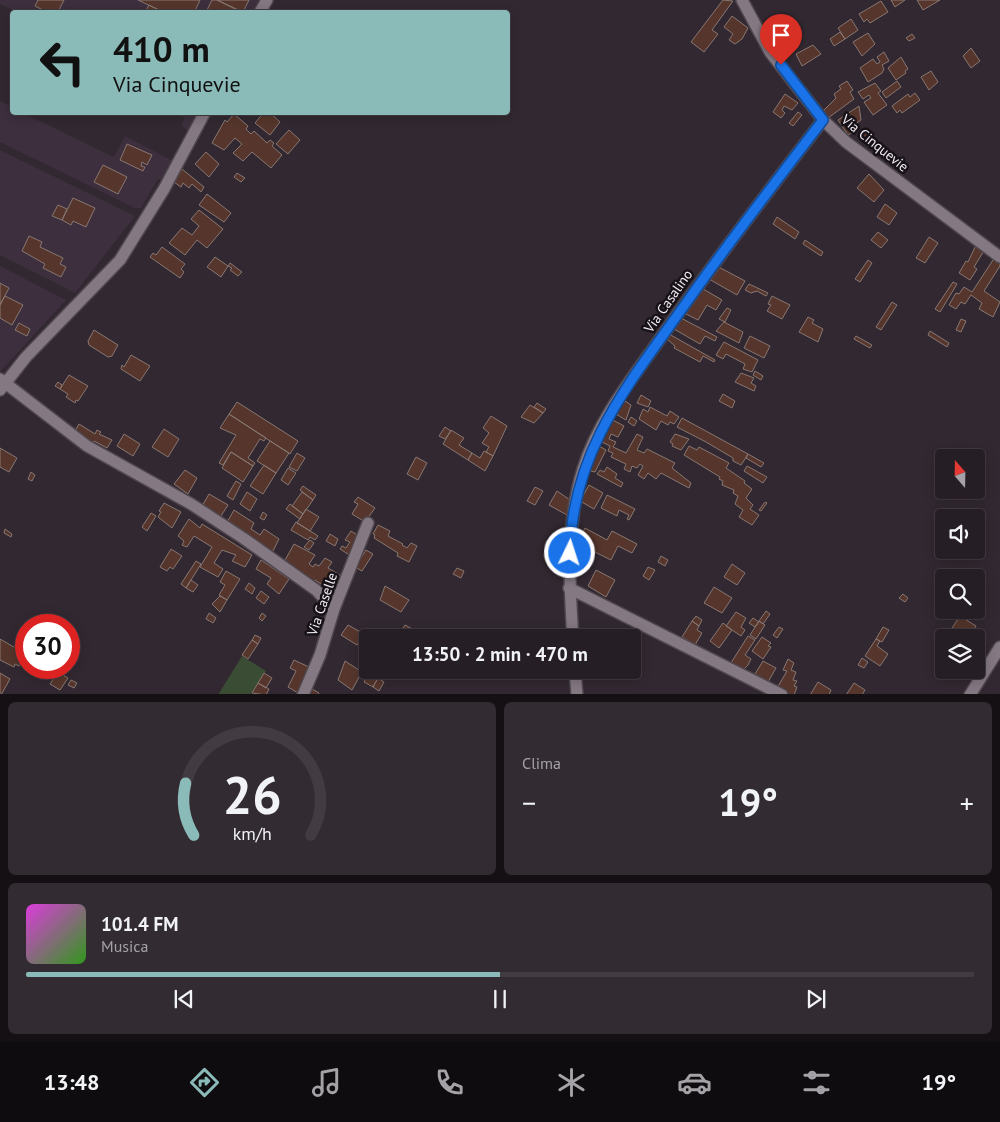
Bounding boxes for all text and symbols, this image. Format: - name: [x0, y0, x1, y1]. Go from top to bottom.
- pin: [760, 14, 802, 65]
- icon: arrive: [767, 21, 795, 49]
- text: 410 m: [113, 26, 210, 72]
- icon: left: [30, 30, 95, 95]
- text: Via Cinquevie: [113, 70, 241, 98]
- street label: Via Cinquevie: [837, 110, 912, 176]
- street label: Via Casalino: [639, 266, 696, 337]
- north arrow: [935, 449, 985, 499]
- map controls: [935, 449, 985, 679]
- button: sound: [935, 509, 985, 559]
- position arrow: [543, 526, 595, 578]
- button: search: [935, 569, 985, 619]
- street label: Via Caselle: [303, 570, 341, 639]
- speed limit sign: 30: [15, 614, 80, 679]
- button: layers: [935, 629, 985, 679]
- text: 13:50 · 2 min · 470 m: [412, 642, 588, 666]
- text: Clima: [522, 753, 561, 773]
- text: 26: [223, 761, 281, 828]
- text: 19°: [718, 777, 778, 826]
- text: −: [522, 784, 536, 821]
- text: +: [960, 784, 974, 821]
- text: km/h: [232, 822, 272, 845]
- text: 101.4 FM: [101, 912, 178, 936]
- text: Musica: [101, 936, 148, 956]
- icon: previous: [170, 985, 198, 1013]
- icon: pause: [486, 985, 514, 1013]
- icon: next: [802, 985, 830, 1013]
- icon: directions: [187, 1065, 222, 1100]
- icon: music: [309, 1065, 344, 1100]
- icon: phone: [432, 1065, 467, 1100]
- icon: climate: [554, 1065, 589, 1100]
- icon: car: [677, 1065, 712, 1100]
- icon: filters: [799, 1065, 834, 1100]
- text: 13:48: [44, 1068, 100, 1096]
- text: 19°: [922, 1068, 956, 1096]

